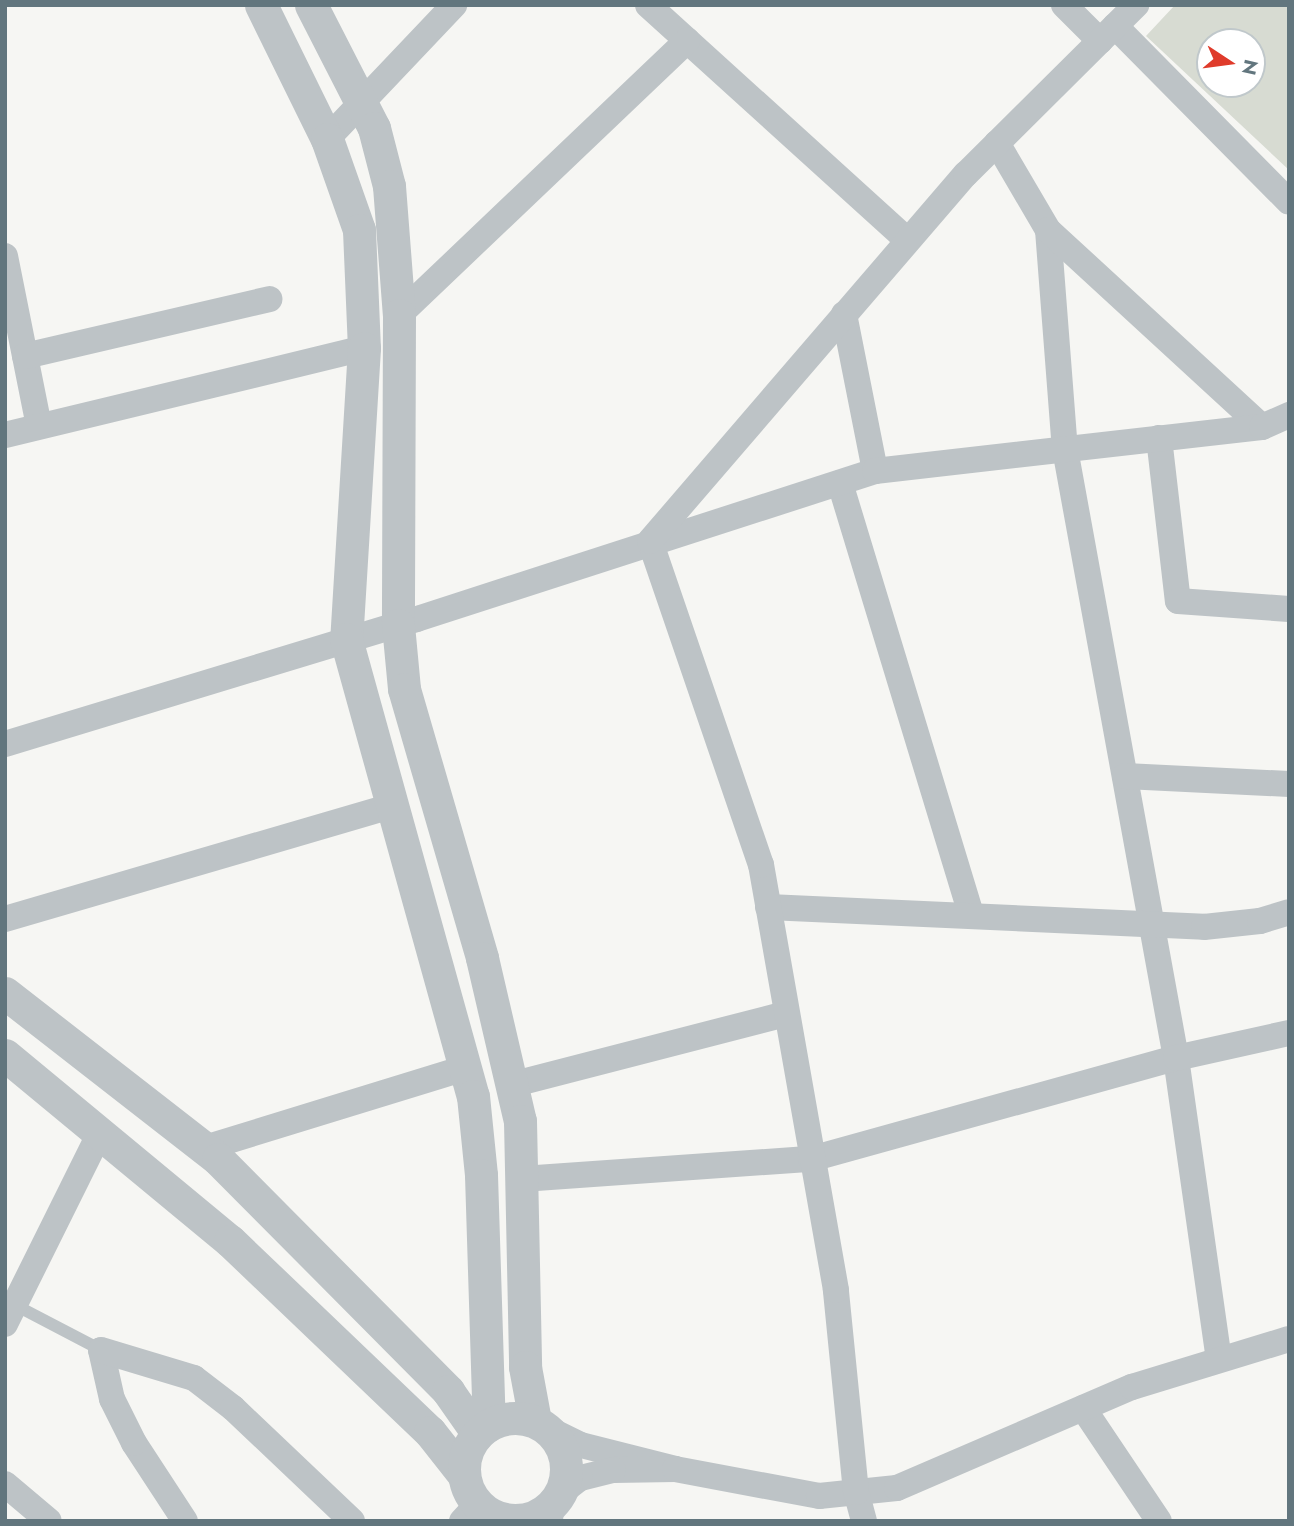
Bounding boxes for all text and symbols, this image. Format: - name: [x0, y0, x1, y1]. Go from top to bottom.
- north arrow: [1196, 28, 1266, 98]
- text: N: [1235, 57, 1265, 78]

